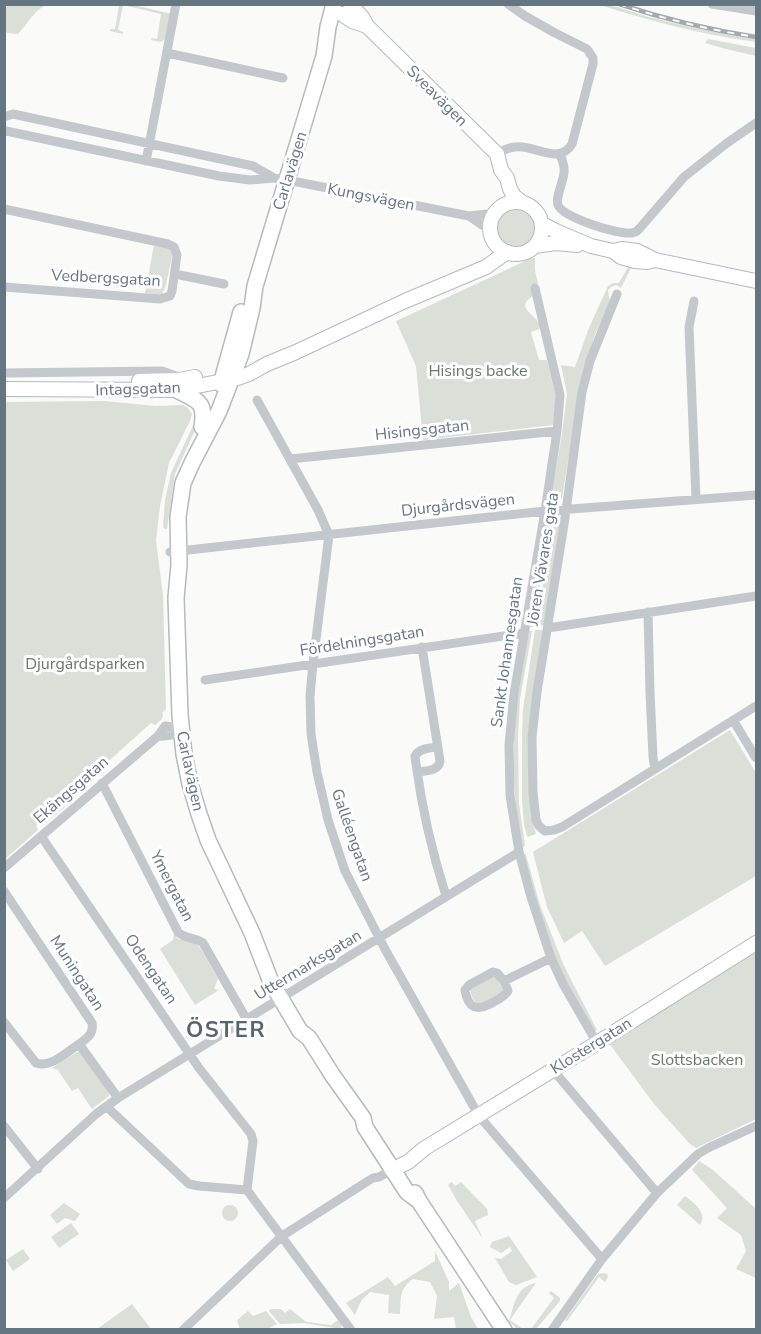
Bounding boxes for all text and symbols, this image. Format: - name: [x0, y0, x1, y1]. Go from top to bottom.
- street label: Sveavägen: [402, 61, 472, 131]
- street label: Carlavägen: [268, 129, 312, 213]
- street label: Kungsvägen: [326, 178, 416, 216]
- street label: Vedbergsgatan: [50, 264, 161, 292]
- park label: Hisings backe: [428, 360, 528, 382]
- street label: Intagsgatan: [95, 377, 181, 401]
- street label: Hisingsgatan: [374, 414, 470, 446]
- street label: Djurgårdsvägen: [400, 488, 516, 522]
- street label: Jören Vävares gata: [521, 491, 564, 628]
- street label: Sankt Johannesgatan: [486, 575, 528, 729]
- street label: Fördelningsgatan: [298, 620, 426, 662]
- park label: Djurgårdsparken: [25, 653, 145, 675]
- street label: Carlavägen: [171, 729, 209, 813]
- street label: Ekängsgatan: [29, 751, 113, 829]
- street label: Galléengatan: [326, 786, 378, 884]
- street label: Ymergatan: [144, 846, 199, 925]
- street label: Uttermarksgatan: [250, 924, 366, 1006]
- street label: Odengatan: [119, 930, 183, 1008]
- street label: Muningatan: [44, 931, 110, 1015]
- street label: Klostergatan: [546, 1012, 636, 1080]
- district label: ÖSTER: [186, 1015, 266, 1045]
- park label: Slottsbacken: [651, 1049, 743, 1071]

